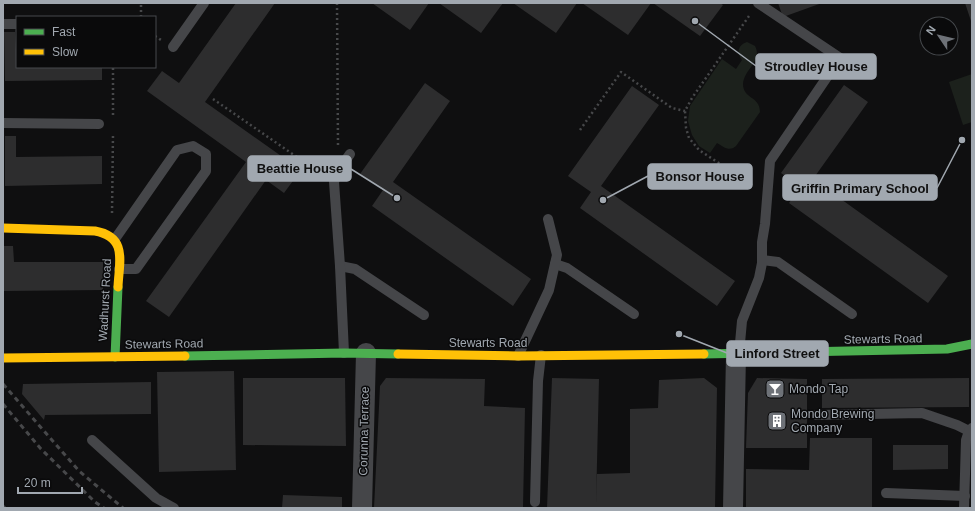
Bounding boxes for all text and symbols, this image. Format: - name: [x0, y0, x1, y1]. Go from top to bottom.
- legend: [16, 16, 156, 68]
- north arrow: [919, 16, 959, 56]
- text: N: [924, 24, 938, 37]
- text: Fast: [52, 25, 76, 39]
- text: Slow: [52, 45, 78, 59]
- callout: Stroudley House: [756, 54, 876, 79]
- text: Stroudley House: [764, 59, 868, 74]
- callout: Beattie House: [248, 156, 351, 181]
- text: Beattie House: [257, 161, 343, 176]
- callout: Bonsor House: [648, 164, 752, 189]
- text: Bonsor House: [656, 169, 744, 184]
- callout: Griffin Primary School: [783, 175, 937, 200]
- text: Griffin Primary School: [791, 181, 929, 196]
- street label: Wadhurst Road: [96, 258, 114, 342]
- street label: Stewarts Road: [844, 331, 922, 347]
- street label: Stewarts Road: [125, 336, 203, 352]
- street label: Stewarts Road: [449, 336, 527, 350]
- callout: Linford Street: [727, 341, 828, 366]
- text: Linford Street: [734, 346, 820, 361]
- bar icon: Mondo Tap: [764, 378, 786, 400]
- place label: Mondo Tap: [789, 382, 848, 396]
- street label: Corunna Terrace: [356, 386, 372, 476]
- place label: Mondo Brewing Company: [791, 407, 874, 435]
- building icon: Mondo Brewing Company: [766, 410, 788, 432]
- scale bar: [18, 469, 82, 495]
- text: 20 m: [24, 476, 51, 490]

